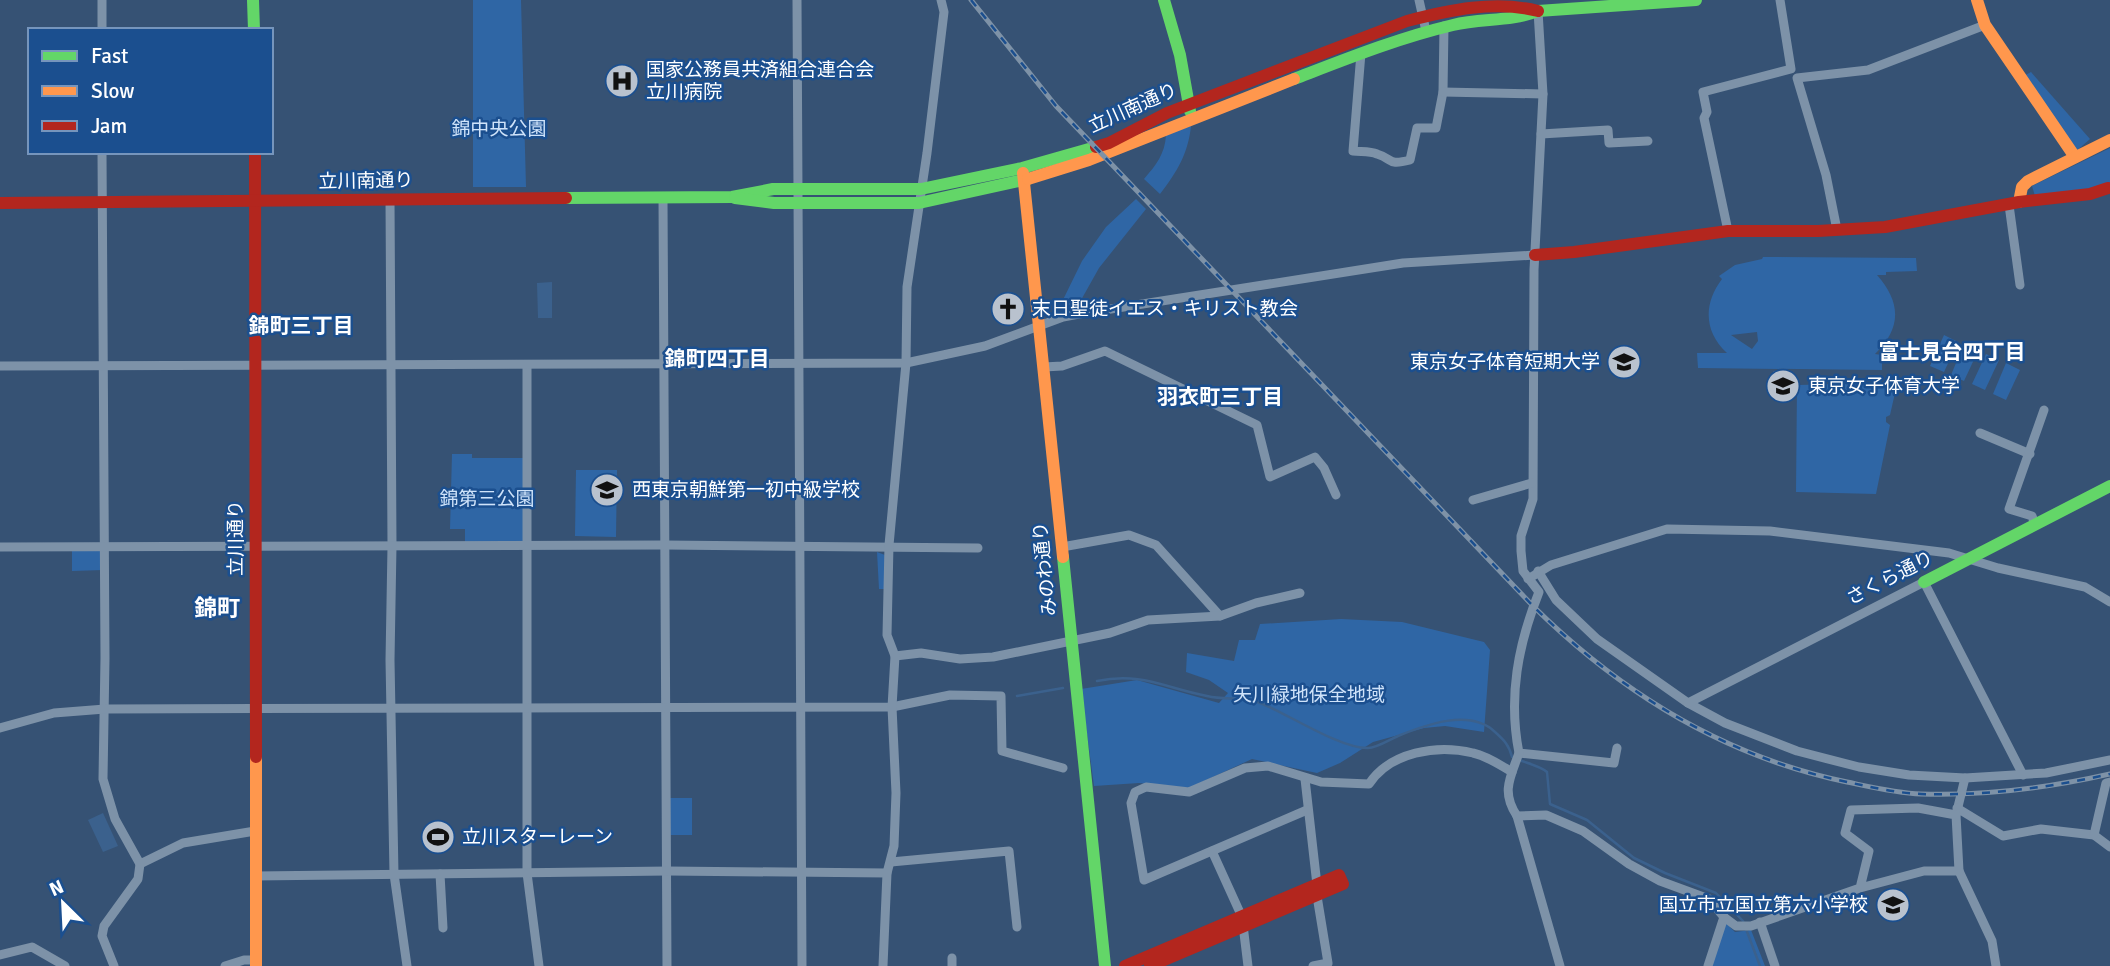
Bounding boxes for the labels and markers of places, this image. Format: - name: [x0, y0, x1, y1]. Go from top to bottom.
- place label: 国家公務員共済組合連合会 立川病院: [646, 58, 874, 104]
- hospital icon: 国家公務員共済組合連合会 立川病院: [603, 62, 641, 100]
- church icon: 末日聖徒イエス・キリスト教会: [989, 290, 1027, 328]
- place label: 末日聖徒イエス・キリスト教会: [1032, 297, 1298, 321]
- school or university icon: 東京女子体育短期大学: [1605, 343, 1643, 381]
- place label: 東京女子体育短期大学: [1410, 350, 1600, 374]
- school or university icon: 東京女子体育大学: [1764, 367, 1802, 405]
- place label: 東京女子体育大学: [1808, 374, 1960, 398]
- school or university icon: 西東京朝鮮第一初中級学校: [588, 471, 626, 509]
- place label: 西東京朝鮮第一初中級学校: [632, 478, 860, 502]
- sports icon: 立川スターレーン: [419, 818, 457, 856]
- place label: 立川スターレーン: [462, 825, 613, 849]
- school or university icon: 国立市立国立第六小学校: [1874, 886, 1912, 924]
- place label: 国立市立国立第六小学校: [1659, 893, 1868, 917]

